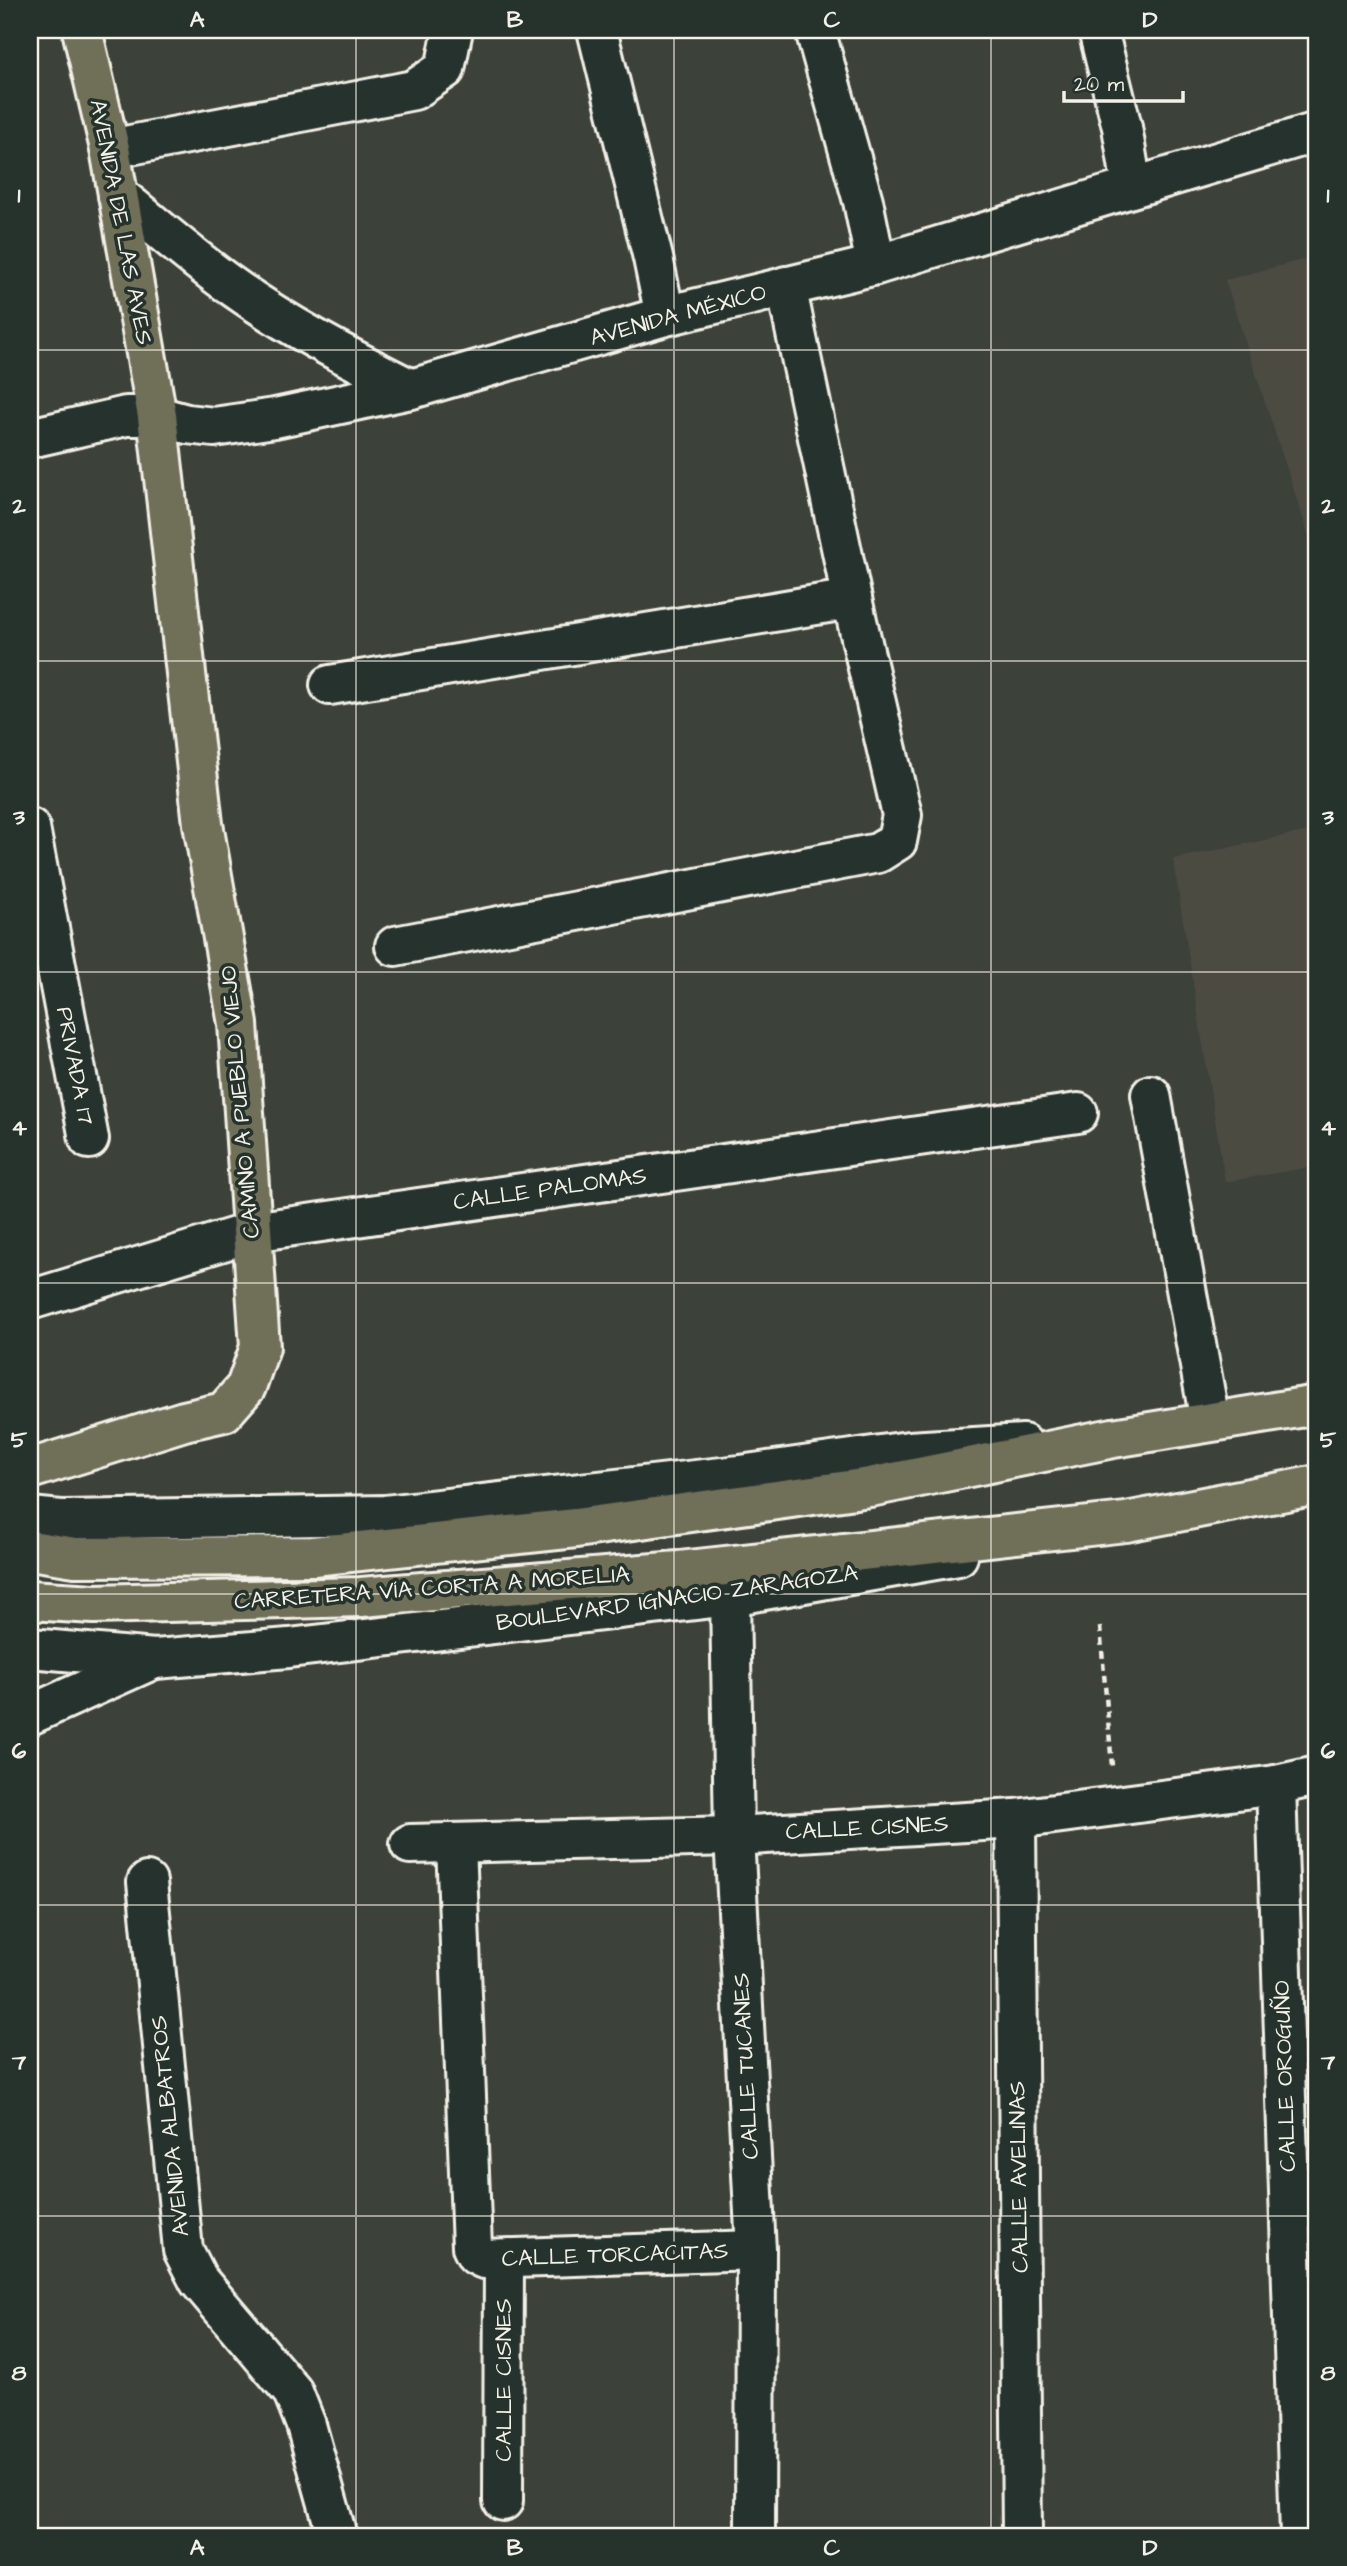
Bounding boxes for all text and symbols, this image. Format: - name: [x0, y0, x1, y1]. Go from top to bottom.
- text: A: [190, 4, 205, 36]
- text: B: [507, 4, 524, 36]
- text: C: [824, 4, 841, 36]
- text: D: [1143, 4, 1158, 36]
- scale bar: [1064, 60, 1182, 104]
- text: 20 m: [1074, 70, 1125, 99]
- street label: AVENIDA DE LAS AVES: [81, 97, 161, 348]
- text: 1: [18, 179, 21, 211]
- text: 1: [1327, 179, 1330, 211]
- street label: AVENIDA MÉXICO: [586, 276, 770, 354]
- text: 2: [11, 490, 26, 522]
- text: 2: [1320, 490, 1335, 522]
- text: 3: [12, 801, 25, 833]
- text: 3: [1321, 801, 1334, 833]
- street label: CAMINO A PUEBLO VIEJO: [212, 964, 268, 1240]
- street label: PRIVADA 17: [48, 1004, 102, 1128]
- text: 4: [11, 1112, 27, 1144]
- text: 4: [1320, 1112, 1336, 1144]
- street label: CALLE PALOMAS: [451, 1160, 649, 1218]
- text: 5: [11, 1424, 28, 1456]
- text: 5: [1320, 1424, 1337, 1456]
- street label: BOULEVARD IGNACIO ZARAGOZA: [494, 1557, 860, 1639]
- street label: CARRETERA VÍA CORTA A MORELIA: [233, 1558, 631, 1618]
- text: 6: [12, 1735, 27, 1767]
- text: 6: [1321, 1735, 1336, 1767]
- street label: CALLE CISNES: [785, 1808, 949, 1848]
- street label: CALLE TUCANES: [725, 1972, 767, 2160]
- street label: CALLE OROGUÑO: [1266, 1980, 1304, 2172]
- street label: AVENIDA ALBATROS: [142, 2014, 198, 2238]
- text: 7: [11, 2046, 27, 2078]
- text: 7: [1320, 2046, 1336, 2078]
- street label: CALLE AVELINAS: [1001, 2081, 1037, 2273]
- street label: CALLE TORCACITAS: [501, 2235, 729, 2275]
- street label: CALLE CISNES: [488, 2298, 520, 2462]
- text: 8: [12, 2357, 27, 2389]
- text: 8: [1321, 2357, 1336, 2389]
- text: A: [190, 2532, 205, 2564]
- text: B: [507, 2532, 524, 2564]
- text: C: [824, 2532, 841, 2564]
- text: D: [1143, 2532, 1158, 2564]

